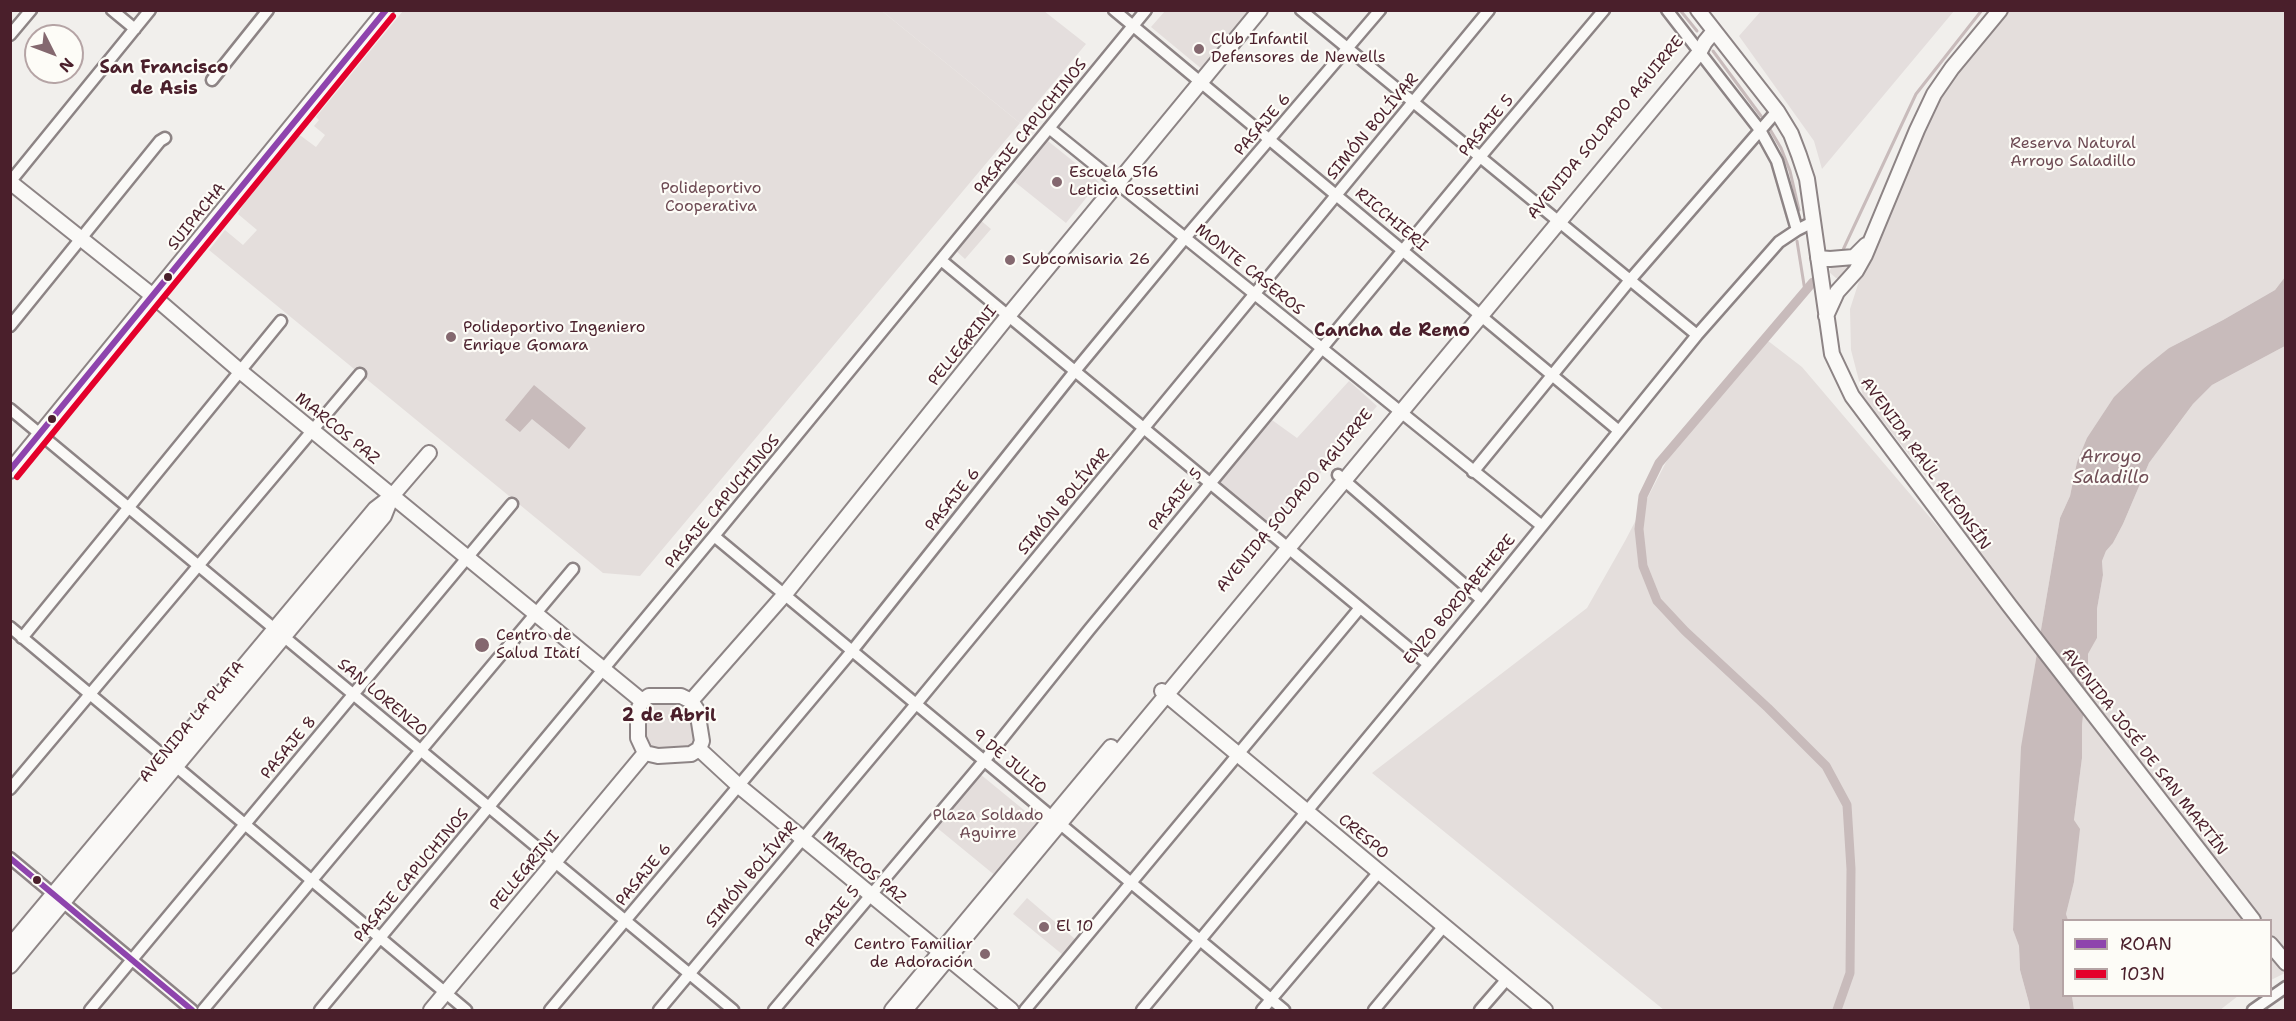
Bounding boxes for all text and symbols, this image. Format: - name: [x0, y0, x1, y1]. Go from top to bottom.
- north arrow: [24, 24, 84, 84]
- place label: Club Infantil Defensores de Newells: [1211, 30, 1386, 68]
- street label: AVENIDA SOLDADO AGUIRRE: [1524, 33, 1688, 223]
- marker: Club Infantil Defensores de Newells: [1192, 42, 1206, 56]
- text: N: [54, 53, 78, 77]
- street label: PASAJE CAPUCHINOS: [971, 56, 1091, 198]
- district label: San Francisco de Asis: [99, 57, 229, 100]
- street label: SIMÓN BOLÍVAR: [1323, 70, 1423, 184]
- street label: PASAJE 6: [1231, 90, 1295, 160]
- street label: PASAJE 5: [1456, 91, 1518, 161]
- park label: Reserva Natural Arroyo Saladillo: [2010, 134, 2136, 172]
- place label: Escuela 516 Leticia Cossettini: [1069, 163, 1199, 201]
- marker: Escuela 516 Leticia Cossettini: [1050, 175, 1064, 189]
- street label: SUIPACHA: [164, 179, 230, 255]
- park label: Polideportivo Cooperativa: [660, 179, 762, 217]
- street label: RICCHIERI: [1351, 184, 1431, 256]
- street label: MONTE CASEROS: [1191, 220, 1307, 320]
- place label: Subcomisaria 26: [1022, 250, 1150, 270]
- marker: Subcomisaria 26: [1003, 253, 1017, 267]
- unlabelled marker: [162, 271, 174, 283]
- street label: PELLEGRINI: [925, 302, 1001, 390]
- place label: Polideportivo Ingeniero Enrique Gomara: [463, 318, 645, 356]
- district label: Cancha de Remo: [1314, 320, 1470, 342]
- marker: Polideportivo Ingeniero Enrique Gomara: [444, 330, 458, 344]
- street label: AVENIDA RAÚL ALFONSÍN: [1856, 374, 1994, 554]
- street label: MARCOS PAZ: [291, 389, 383, 469]
- street label: AVENIDA SOLDADO AGUIRRE: [1213, 406, 1377, 596]
- unlabelled marker: [46, 413, 58, 425]
- street label: PASAJE CAPUCHINOS: [662, 431, 784, 573]
- street label: SIMÓN BOLÍVAR: [1014, 445, 1114, 559]
- water label: Arroyo Saladillo: [2073, 446, 2149, 488]
- street label: PASAJE 6: [922, 464, 984, 536]
- street label: PASAJE 5: [1145, 465, 1207, 535]
- street label: ENZO BORDABEHERE: [1400, 531, 1520, 669]
- place label: Centro de Salud Itatí: [496, 626, 580, 664]
- marker: Centro de Salud Itatí: [473, 636, 491, 654]
- street label: AVENIDA JOSÉ DE SAN MARTÍN: [2057, 645, 2231, 859]
- street label: SAN LORENZO: [333, 655, 431, 741]
- street label: AVENIDA LA PLATA: [135, 657, 249, 787]
- district label: 2 de Abril: [622, 705, 716, 727]
- street label: PASAJE 8: [257, 713, 321, 783]
- street label: 9 DE JULIO: [968, 725, 1050, 799]
- street label: PASAJE CAPUCHINOS: [351, 805, 473, 947]
- park label: Plaza Soldado Aguirre: [932, 806, 1044, 844]
- street label: CRESPO: [1334, 810, 1392, 864]
- street label: SIMÓN BOLÍVAR: [702, 818, 802, 932]
- street label: PELLEGRINI: [486, 827, 564, 915]
- street label: MARCOS PAZ: [818, 828, 910, 908]
- street label: PASAJE 6: [612, 840, 676, 910]
- unlabelled marker: [31, 874, 43, 886]
- street label: PASAJE 5: [802, 882, 864, 952]
- place label: El 10: [1056, 917, 1094, 937]
- legend: [2062, 919, 2272, 997]
- marker: El 10: [1037, 920, 1051, 934]
- text: ROAN: [2120, 932, 2172, 956]
- place label: Centro Familiar de Adoración: [854, 935, 973, 973]
- marker: Centro Familiar de Adoración: [978, 947, 992, 961]
- text: 103N: [2120, 962, 2165, 986]

